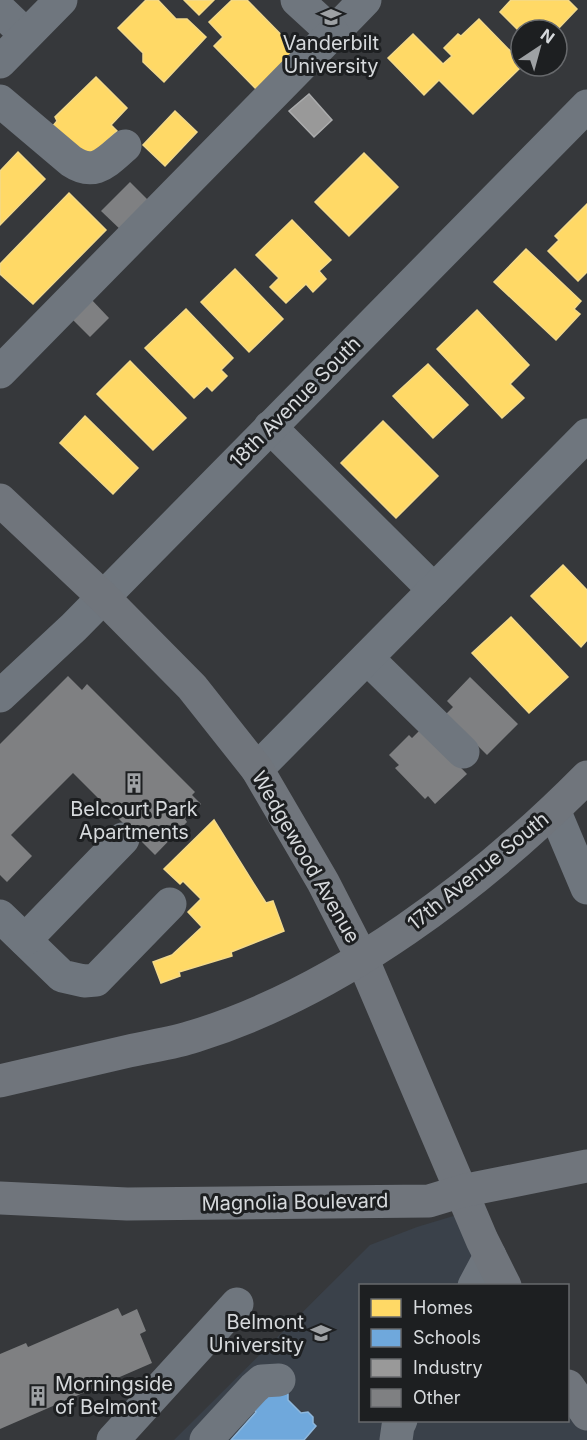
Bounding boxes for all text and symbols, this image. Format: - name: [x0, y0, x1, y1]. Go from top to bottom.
- school or university icon: Vanderbilt University: [319, 5, 343, 29]
- north arrow: [509, 18, 569, 78]
- text: N: [537, 24, 559, 48]
- place label: Vanderbilt University: [283, 31, 380, 78]
- street label: 18th Avenue South: [224, 331, 366, 473]
- street label: Wedgewood Avenue: [247, 767, 365, 947]
- building icon: Belcourt Park Apartments: [122, 771, 146, 795]
- place label: Belcourt Park Apartments: [70, 797, 198, 844]
- street label: 17th Avenue South: [403, 807, 553, 935]
- street label: Magnolia Boulevard: [201, 1188, 389, 1216]
- legend: [359, 1284, 569, 1422]
- text: Homes: [413, 1297, 473, 1318]
- place label: Belmont University: [209, 1310, 304, 1357]
- school or university icon: Belmont University: [309, 1321, 333, 1345]
- text: Schools: [413, 1327, 481, 1348]
- text: Industry: [413, 1357, 483, 1378]
- place label: Morningside of Belmont: [55, 1372, 173, 1419]
- building icon: Morningside of Belmont: [26, 1384, 50, 1408]
- text: Other: [413, 1387, 461, 1408]

